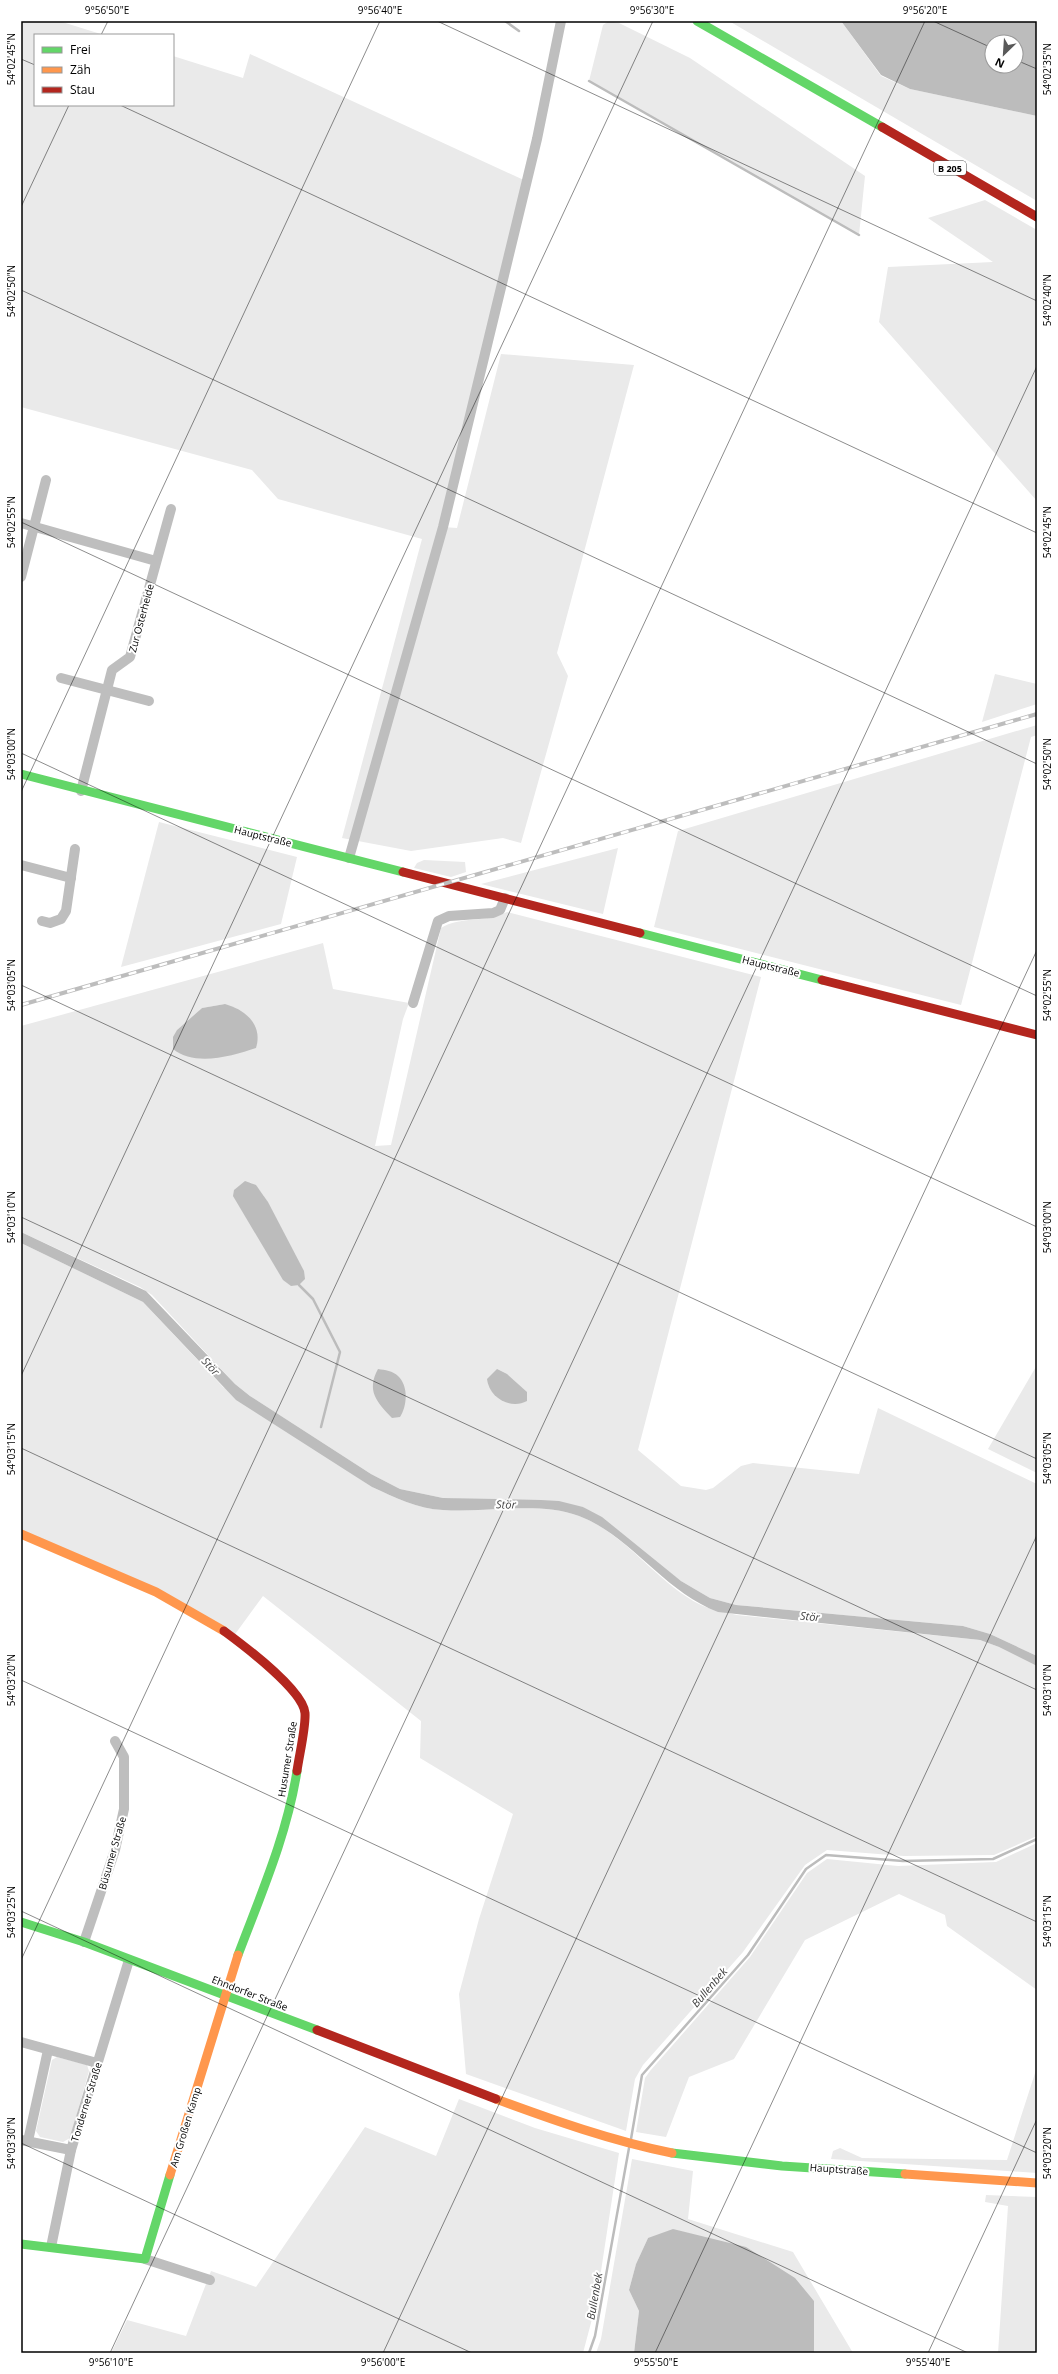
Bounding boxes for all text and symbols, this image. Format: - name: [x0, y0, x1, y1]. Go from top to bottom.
- text: 9°56'50"E: [85, 3, 129, 17]
- text: 9°56'40"E: [358, 3, 402, 17]
- text: 9°56'30"E: [630, 3, 674, 17]
- text: 9°56'20"E: [903, 3, 947, 17]
- text: 54°02'45"N: [4, 33, 18, 85]
- legend: [34, 34, 174, 106]
- north arrow: [984, 34, 1024, 74]
- text: Frei: [70, 41, 91, 58]
- text: 54°02'35"N: [1040, 43, 1054, 95]
- text: N: [992, 55, 1007, 72]
- text: Zäh: [70, 61, 91, 78]
- text: Stau: [70, 81, 95, 98]
- road number: B 205: [934, 161, 966, 175]
- text: 54°02'50"N: [4, 265, 18, 317]
- text: 54°02'40"N: [1040, 274, 1054, 326]
- text: 54°02'55"N: [4, 496, 18, 548]
- text: 54°02'45"N: [1040, 506, 1054, 558]
- street label: Zur Osterheide: [125, 582, 157, 654]
- text: 54°03'00"N: [4, 728, 18, 780]
- text: 54°02'50"N: [1040, 738, 1054, 790]
- street label: Hauptstraße: [233, 822, 293, 850]
- street label: Hauptstraße: [741, 952, 801, 980]
- text: 54°03'05"N: [4, 959, 18, 1011]
- text: 54°02'55"N: [1040, 969, 1054, 1021]
- text: 54°03'10"N: [4, 1191, 18, 1243]
- text: 54°03'00"N: [1040, 1201, 1054, 1253]
- water label: Stör: [199, 1354, 224, 1379]
- text: 54°03'15"N: [4, 1423, 18, 1475]
- text: 54°03'05"N: [1040, 1432, 1054, 1484]
- water label: Stör: [496, 1496, 517, 1512]
- water label: Stör: [800, 1608, 821, 1624]
- text: 54°03'20"N: [4, 1654, 18, 1706]
- text: 54°03'10"N: [1040, 1664, 1054, 1716]
- street label: Husumer Straße: [274, 1720, 300, 1798]
- street label: Büsumer Straße: [95, 1814, 129, 1891]
- text: 54°03'25"N: [4, 1886, 18, 1938]
- text: 54°03'15"N: [1040, 1895, 1054, 1947]
- water label: Bullenbek: [688, 1964, 731, 2010]
- street label: Ehndorfer Straße: [210, 1972, 290, 2014]
- street label: Tonderner Straße: [67, 2060, 105, 2143]
- street label: Am Großen Kamp: [166, 2085, 204, 2169]
- text: 54°03'30"N: [4, 2117, 18, 2169]
- text: 54°03'20"N: [1040, 2127, 1054, 2179]
- street label: Hauptstraße: [809, 2160, 869, 2178]
- water label: Bullenbek: [582, 2271, 606, 2321]
- text: 9°56'10"E: [89, 2355, 133, 2369]
- text: 9°56'00"E: [361, 2355, 405, 2369]
- text: 9°55'50"E: [634, 2355, 678, 2369]
- text: 9°55'40"E: [906, 2355, 950, 2369]

